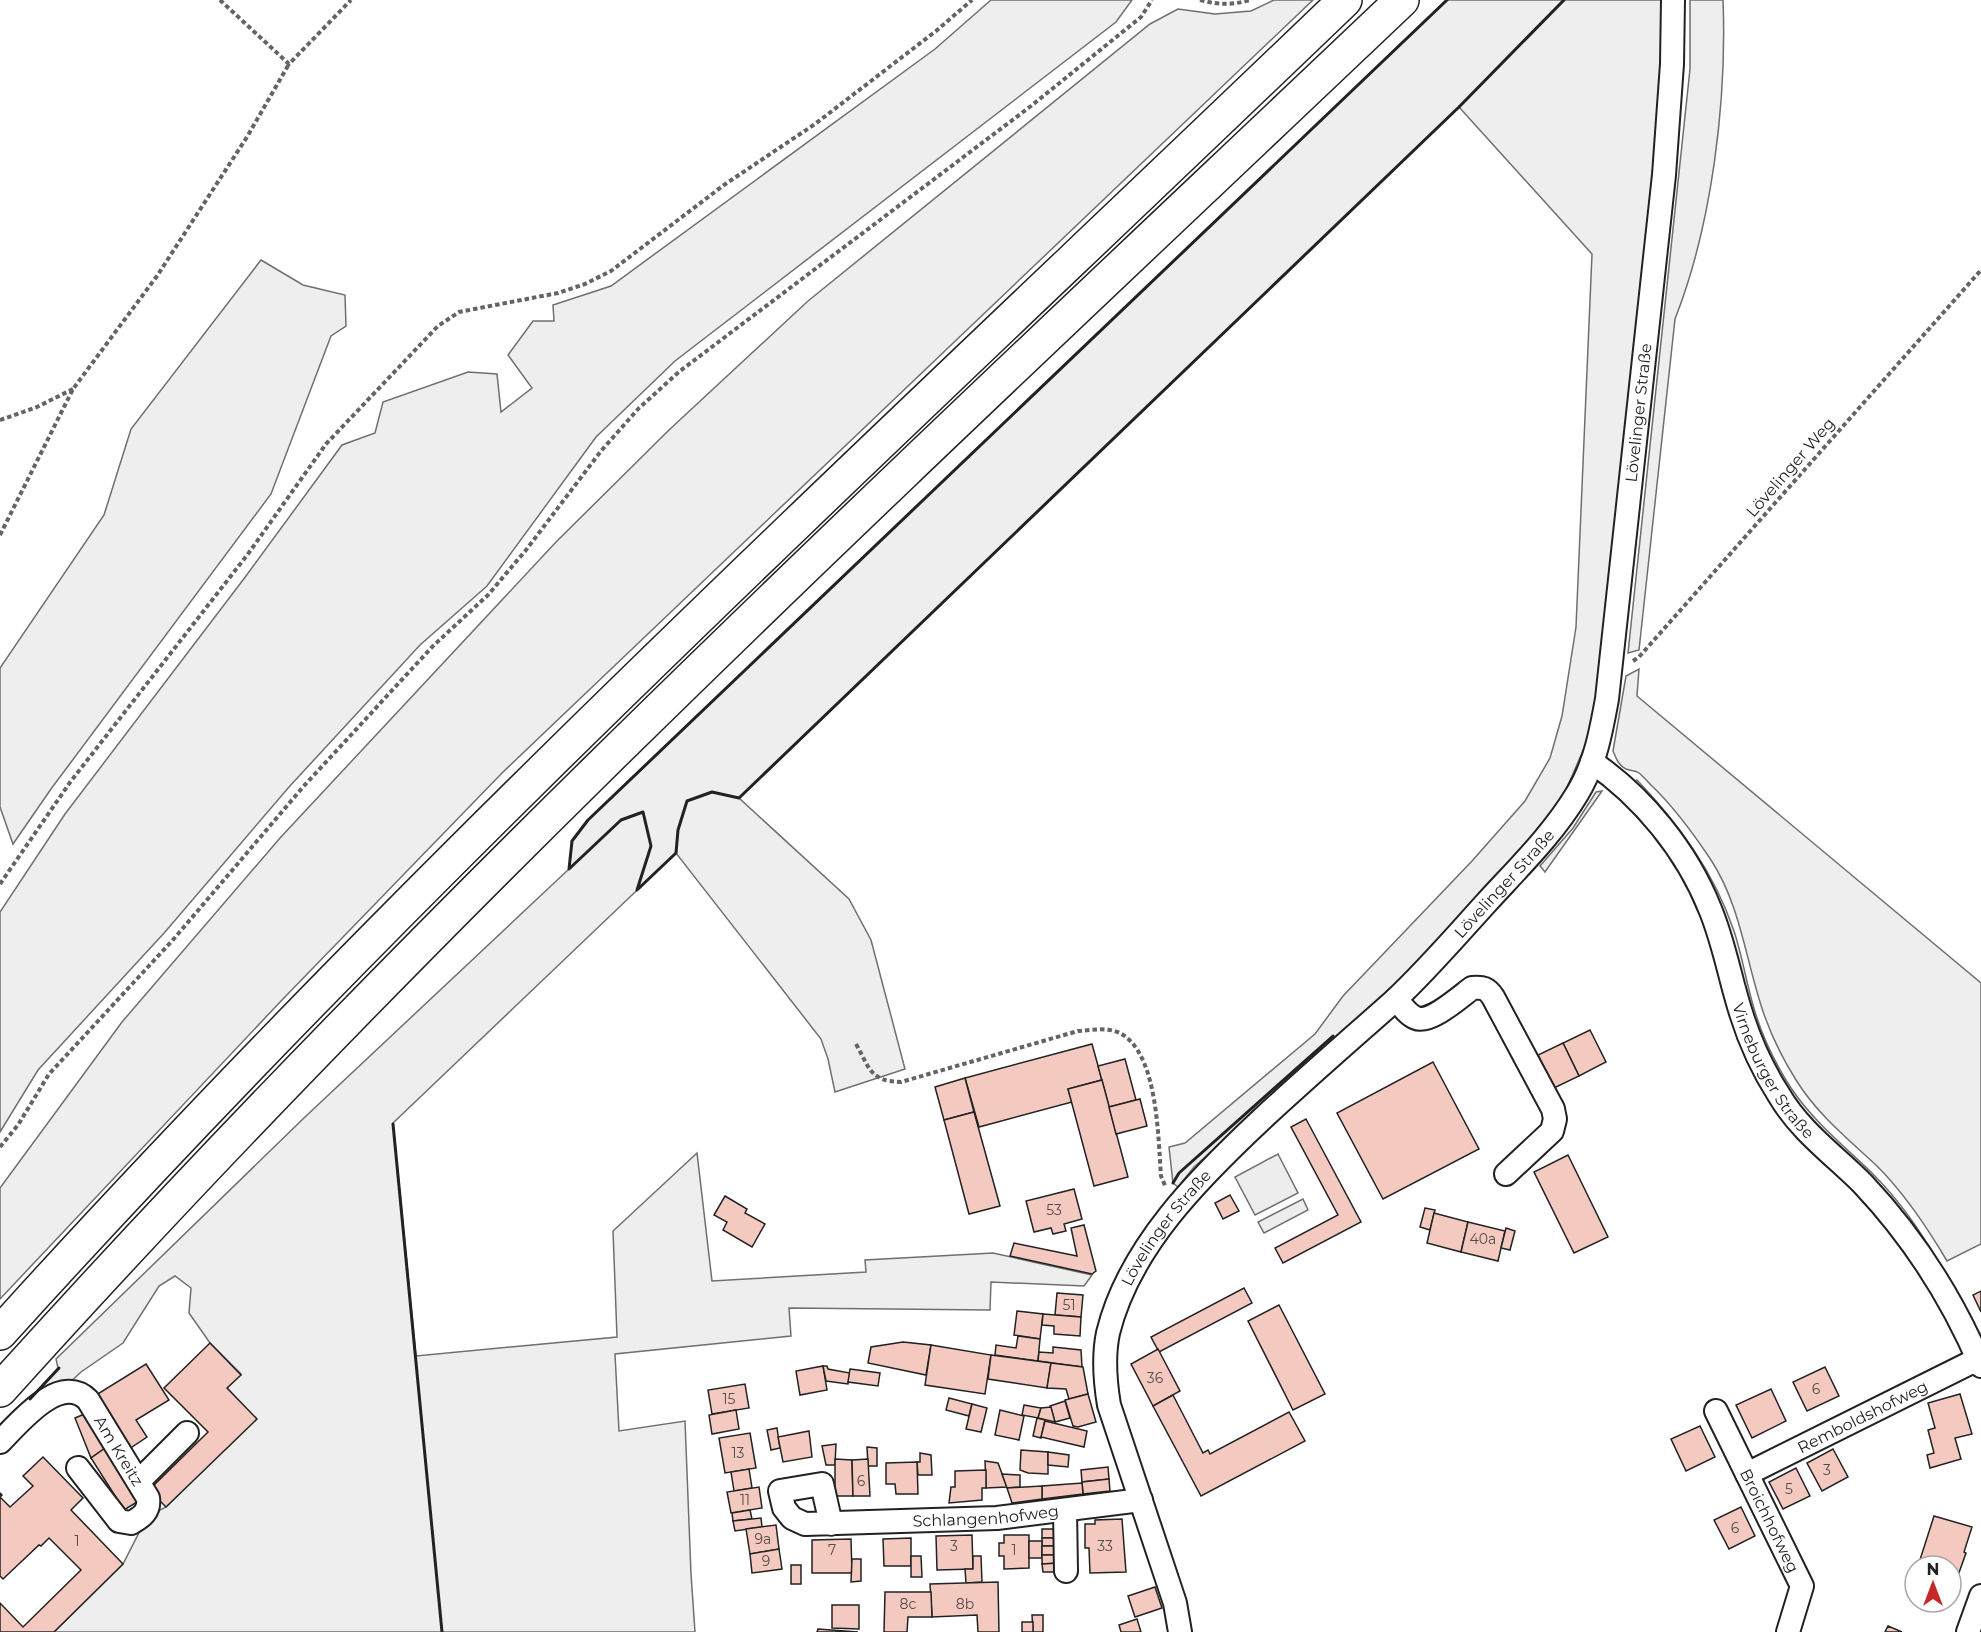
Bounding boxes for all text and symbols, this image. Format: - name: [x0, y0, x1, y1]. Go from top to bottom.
- street label: Lövelinger Straße: [1622, 342, 1656, 483]
- street label: Lövelinger Weg: [1742, 414, 1839, 521]
- street label: Lövelinger Straße: [1450, 826, 1558, 942]
- street label: Virneburger Straße: [1728, 1001, 1818, 1143]
- street label: Lövelinger Straße: [1117, 1166, 1215, 1289]
- house number: 53: [1046, 1201, 1062, 1219]
- house number: 40a: [1470, 1230, 1496, 1248]
- house number: 51: [1063, 1296, 1075, 1314]
- house number: 36: [1147, 1369, 1164, 1387]
- street label: Remboldshofweg: [1794, 1377, 1931, 1457]
- house number: 6: [1812, 1380, 1821, 1398]
- house number: 15: [723, 1390, 736, 1408]
- street label: Am Kreitz: [90, 1413, 147, 1490]
- house number: 13: [732, 1444, 745, 1462]
- house number: 3: [1823, 1461, 1831, 1479]
- street label: Broichhofweg: [1736, 1466, 1803, 1576]
- house number: 6: [857, 1472, 866, 1490]
- house number: 5: [1785, 1480, 1793, 1498]
- house number: 11: [740, 1491, 750, 1509]
- street label: Schlangenhofweg: [912, 1501, 1060, 1531]
- house number: 6: [1731, 1519, 1740, 1537]
- house number: 9a: [755, 1530, 771, 1548]
- house number: 1: [74, 1532, 80, 1550]
- house number: 3: [950, 1537, 958, 1555]
- house number: 33: [1097, 1537, 1113, 1555]
- house number: 7: [828, 1541, 836, 1559]
- house number: 1: [1011, 1541, 1017, 1559]
- house number: 9: [762, 1552, 770, 1570]
- north arrow: [1903, 1554, 1963, 1614]
- text: N: [1927, 1560, 1939, 1579]
- house number: 8c: [900, 1595, 917, 1613]
- house number: 8b: [956, 1595, 974, 1613]

